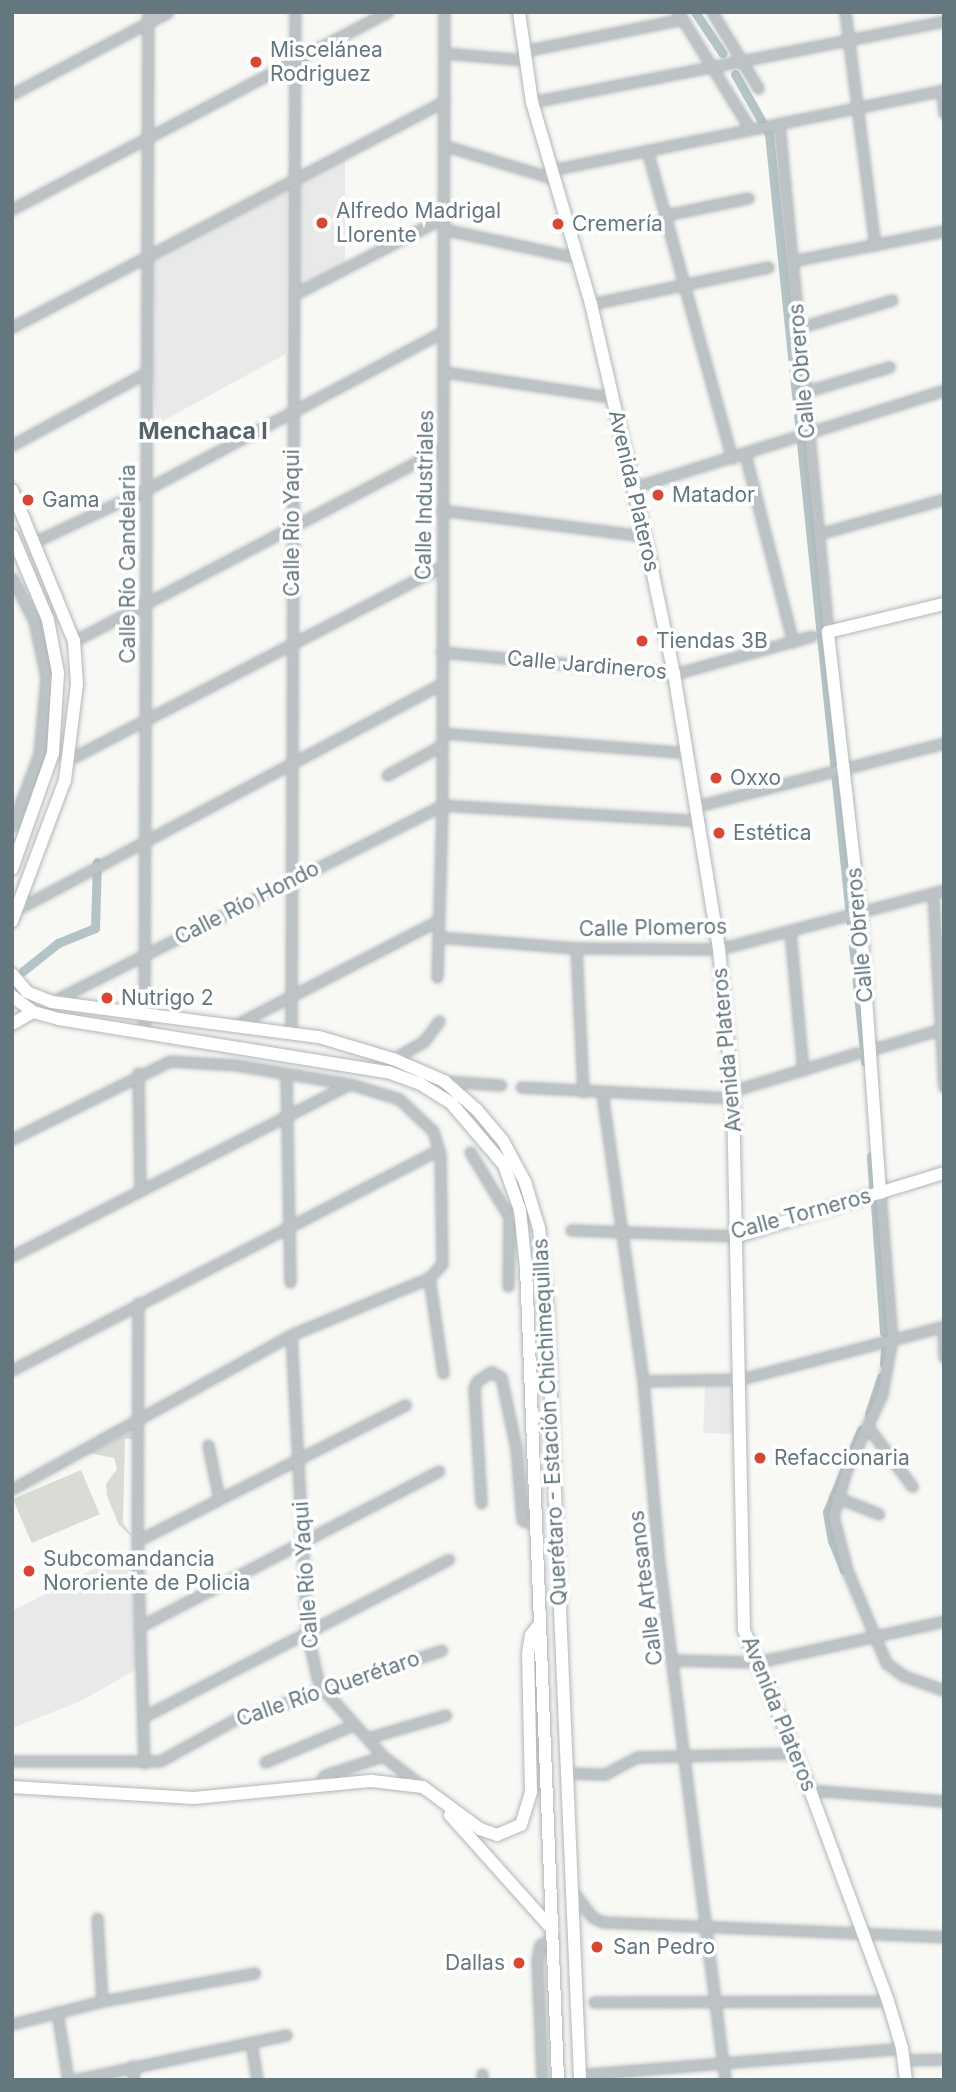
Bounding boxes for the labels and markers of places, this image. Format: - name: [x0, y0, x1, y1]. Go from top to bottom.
- place label: Miscelánea Rodriguez: [270, 37, 383, 87]
- marker: Miscelánea Rodriguez: [248, 54, 264, 70]
- place label: Alfredo Madrigal Llorente: [336, 198, 501, 248]
- place label: Cremería: [572, 211, 663, 237]
- marker: Alfredo Madrigal Llorente: [314, 215, 330, 231]
- marker: Cremería: [550, 216, 566, 232]
- place label: Matador: [672, 482, 755, 508]
- place label: Gama: [42, 487, 100, 513]
- marker: Matador: [650, 487, 666, 503]
- marker: Gama: [20, 492, 36, 508]
- place label: Tiendas 3B: [656, 628, 768, 654]
- marker: Tiendas 3B: [634, 633, 650, 649]
- place label: Oxxo: [730, 765, 781, 791]
- marker: Oxxo: [708, 770, 724, 786]
- place label: Estética: [733, 820, 812, 846]
- marker: Estética: [711, 825, 727, 841]
- place label: Nutrigo 2: [121, 985, 214, 1011]
- marker: Nutrigo 2: [99, 990, 115, 1006]
- place label: Refaccionaria: [774, 1445, 910, 1471]
- marker: Refaccionaria: [752, 1450, 768, 1466]
- place label: Subcomandancia Nororiente de Policia: [43, 1546, 250, 1596]
- marker: Subcomandancia Nororiente de Policia: [21, 1563, 37, 1579]
- place label: San Pedro: [613, 1934, 715, 1960]
- marker: San Pedro: [587, 1937, 607, 1957]
- place label: Dallas: [445, 1950, 505, 1976]
- marker: Dallas: [511, 1955, 527, 1971]

